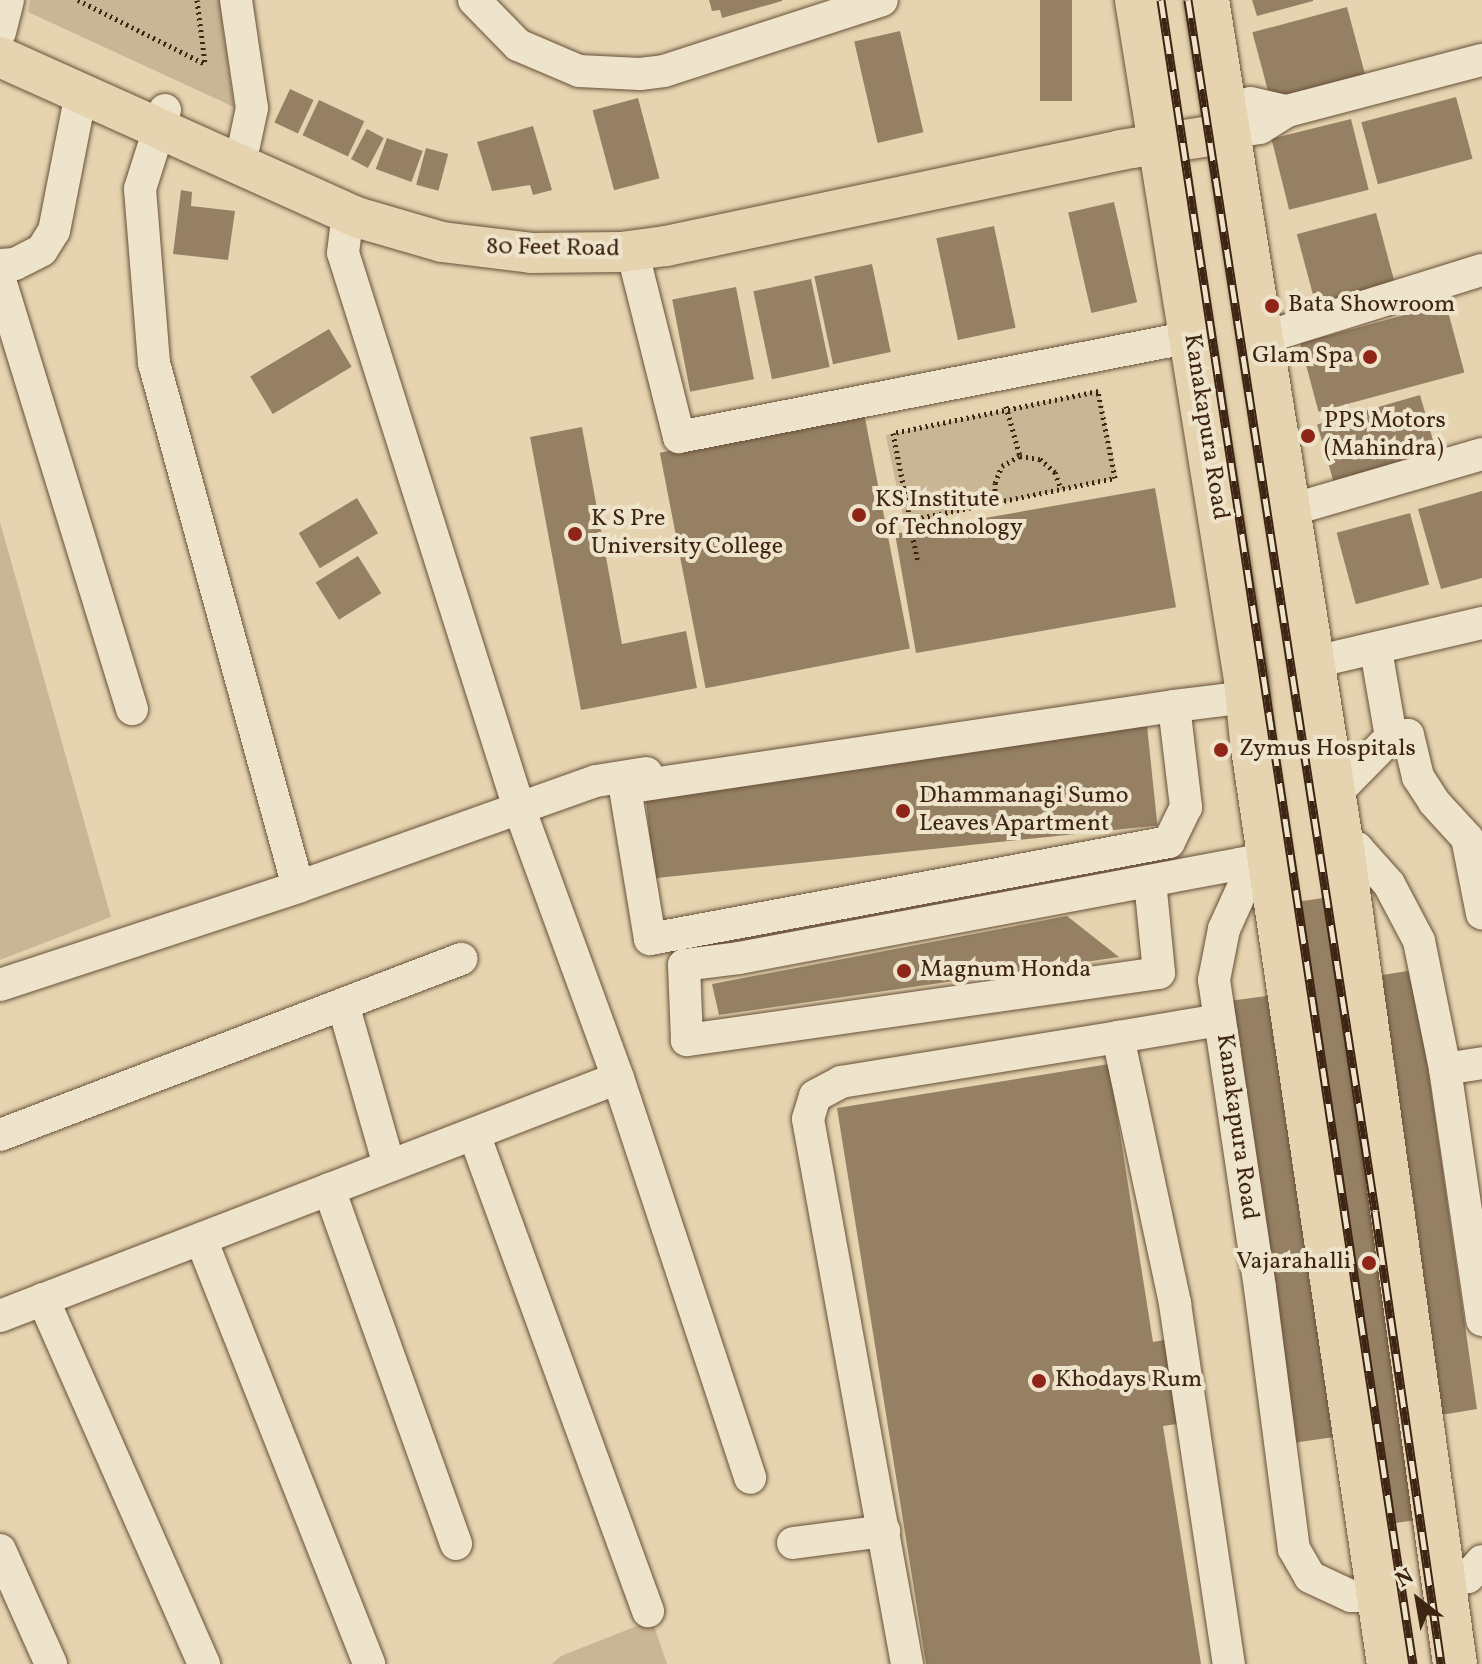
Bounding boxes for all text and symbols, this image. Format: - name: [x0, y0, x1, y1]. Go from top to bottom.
- street label: 80 Feet Road: [486, 233, 620, 265]
- place label: Bata Showroom: [1288, 292, 1455, 320]
- marker: Bata Showroom: [1263, 297, 1281, 315]
- street label: Kanakapura Road: [1176, 332, 1234, 522]
- place label: Glam Spa: [1252, 343, 1354, 371]
- marker: Glam Spa: [1361, 348, 1379, 366]
- place label: PPS Motors (Mahindra): [1324, 408, 1446, 464]
- marker: PPS Motors (Mahindra): [1299, 427, 1317, 445]
- place label: KS Institute of Technology: [875, 487, 1021, 543]
- place label: K S Pre University College: [591, 506, 784, 562]
- marker: KS Institute of Technology: [850, 506, 868, 524]
- marker: K S Pre University College: [566, 525, 584, 543]
- place label: Zymus Hospitals: [1239, 736, 1416, 764]
- marker: Zymus Hospitals: [1210, 739, 1232, 761]
- place label: Dhammanagi Sumo Leaves Apartment: [919, 783, 1129, 839]
- marker: Dhammanagi Sumo Leaves Apartment: [894, 802, 912, 820]
- place label: Magnum Honda: [920, 957, 1091, 985]
- marker: Magnum Honda: [895, 962, 913, 980]
- street label: Kanakapura Road: [1209, 1032, 1263, 1222]
- place label: Vajarahalli: [1236, 1249, 1351, 1277]
- marker: Vajarahalli: [1358, 1252, 1380, 1274]
- place label: Khodays Rum: [1055, 1367, 1202, 1395]
- marker: Khodays Rum: [1030, 1372, 1048, 1390]
- north arrow: [1378, 1560, 1458, 1640]
- text: N: [1391, 1562, 1420, 1596]

